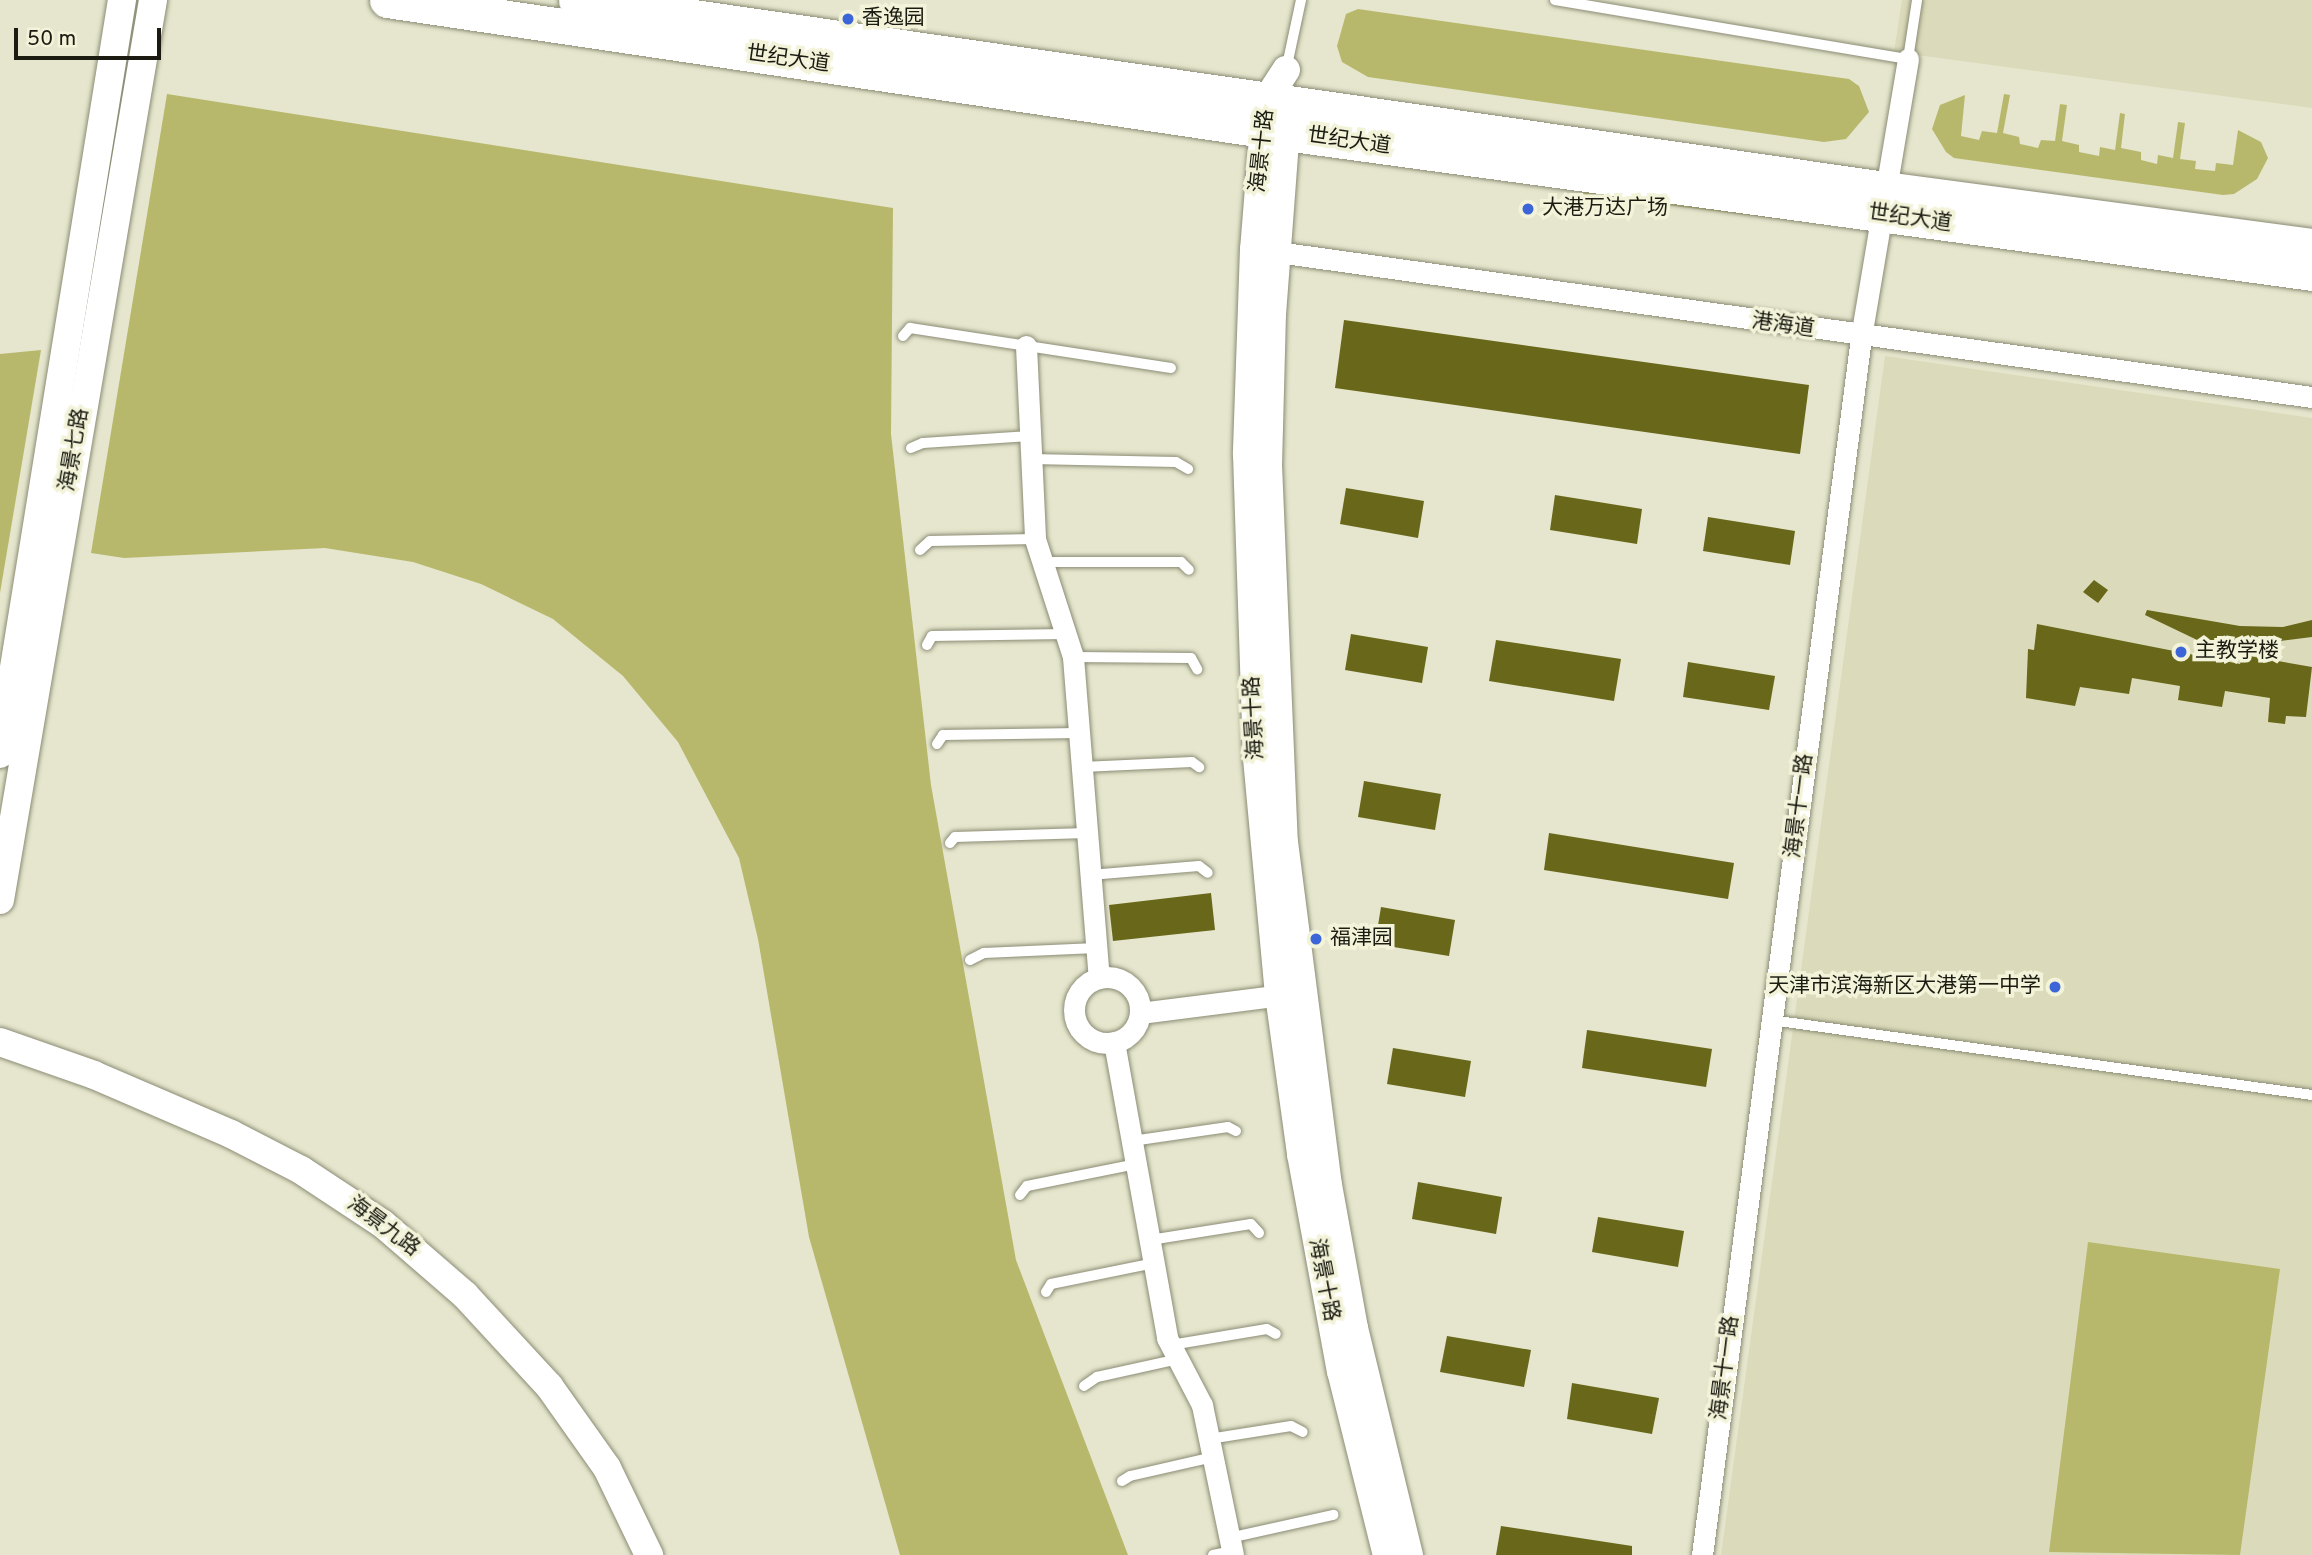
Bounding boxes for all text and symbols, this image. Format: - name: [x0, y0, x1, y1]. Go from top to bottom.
- place label: 香逸园: [862, 6, 925, 32]
- marker: 香逸园: [840, 11, 856, 27]
- scale bar: [18, 14, 164, 58]
- text: 50 m: [27, 26, 76, 53]
- street label: 世纪大道: [745, 42, 831, 78]
- street label: 海景十路: [1246, 108, 1280, 194]
- street label: 世纪大道: [1306, 124, 1392, 160]
- place label: 大港万达广场: [1542, 196, 1668, 222]
- marker: 大港万达广场: [1520, 201, 1536, 217]
- street label: 世纪大道: [1867, 201, 1953, 237]
- street label: 港海道: [1750, 309, 1816, 343]
- street label: 海景七路: [55, 406, 95, 494]
- place label: 主教学楼: [2195, 639, 2279, 665]
- marker: 主教学楼: [2173, 644, 2189, 660]
- street label: 海景十路: [1240, 675, 1270, 761]
- street label: 海景十一路: [1781, 752, 1819, 860]
- place label: 福津园: [1330, 926, 1393, 952]
- marker: 福津园: [1308, 931, 1324, 947]
- place label: 天津市滨海新区大港第一中学: [1768, 974, 2041, 1000]
- marker: 天津市滨海新区大港第一中学: [2047, 979, 2063, 995]
- street label: 海景九路: [342, 1192, 424, 1262]
- street label: 海景十路: [1303, 1236, 1343, 1324]
- street label: 海景十一路: [1707, 1314, 1745, 1422]

